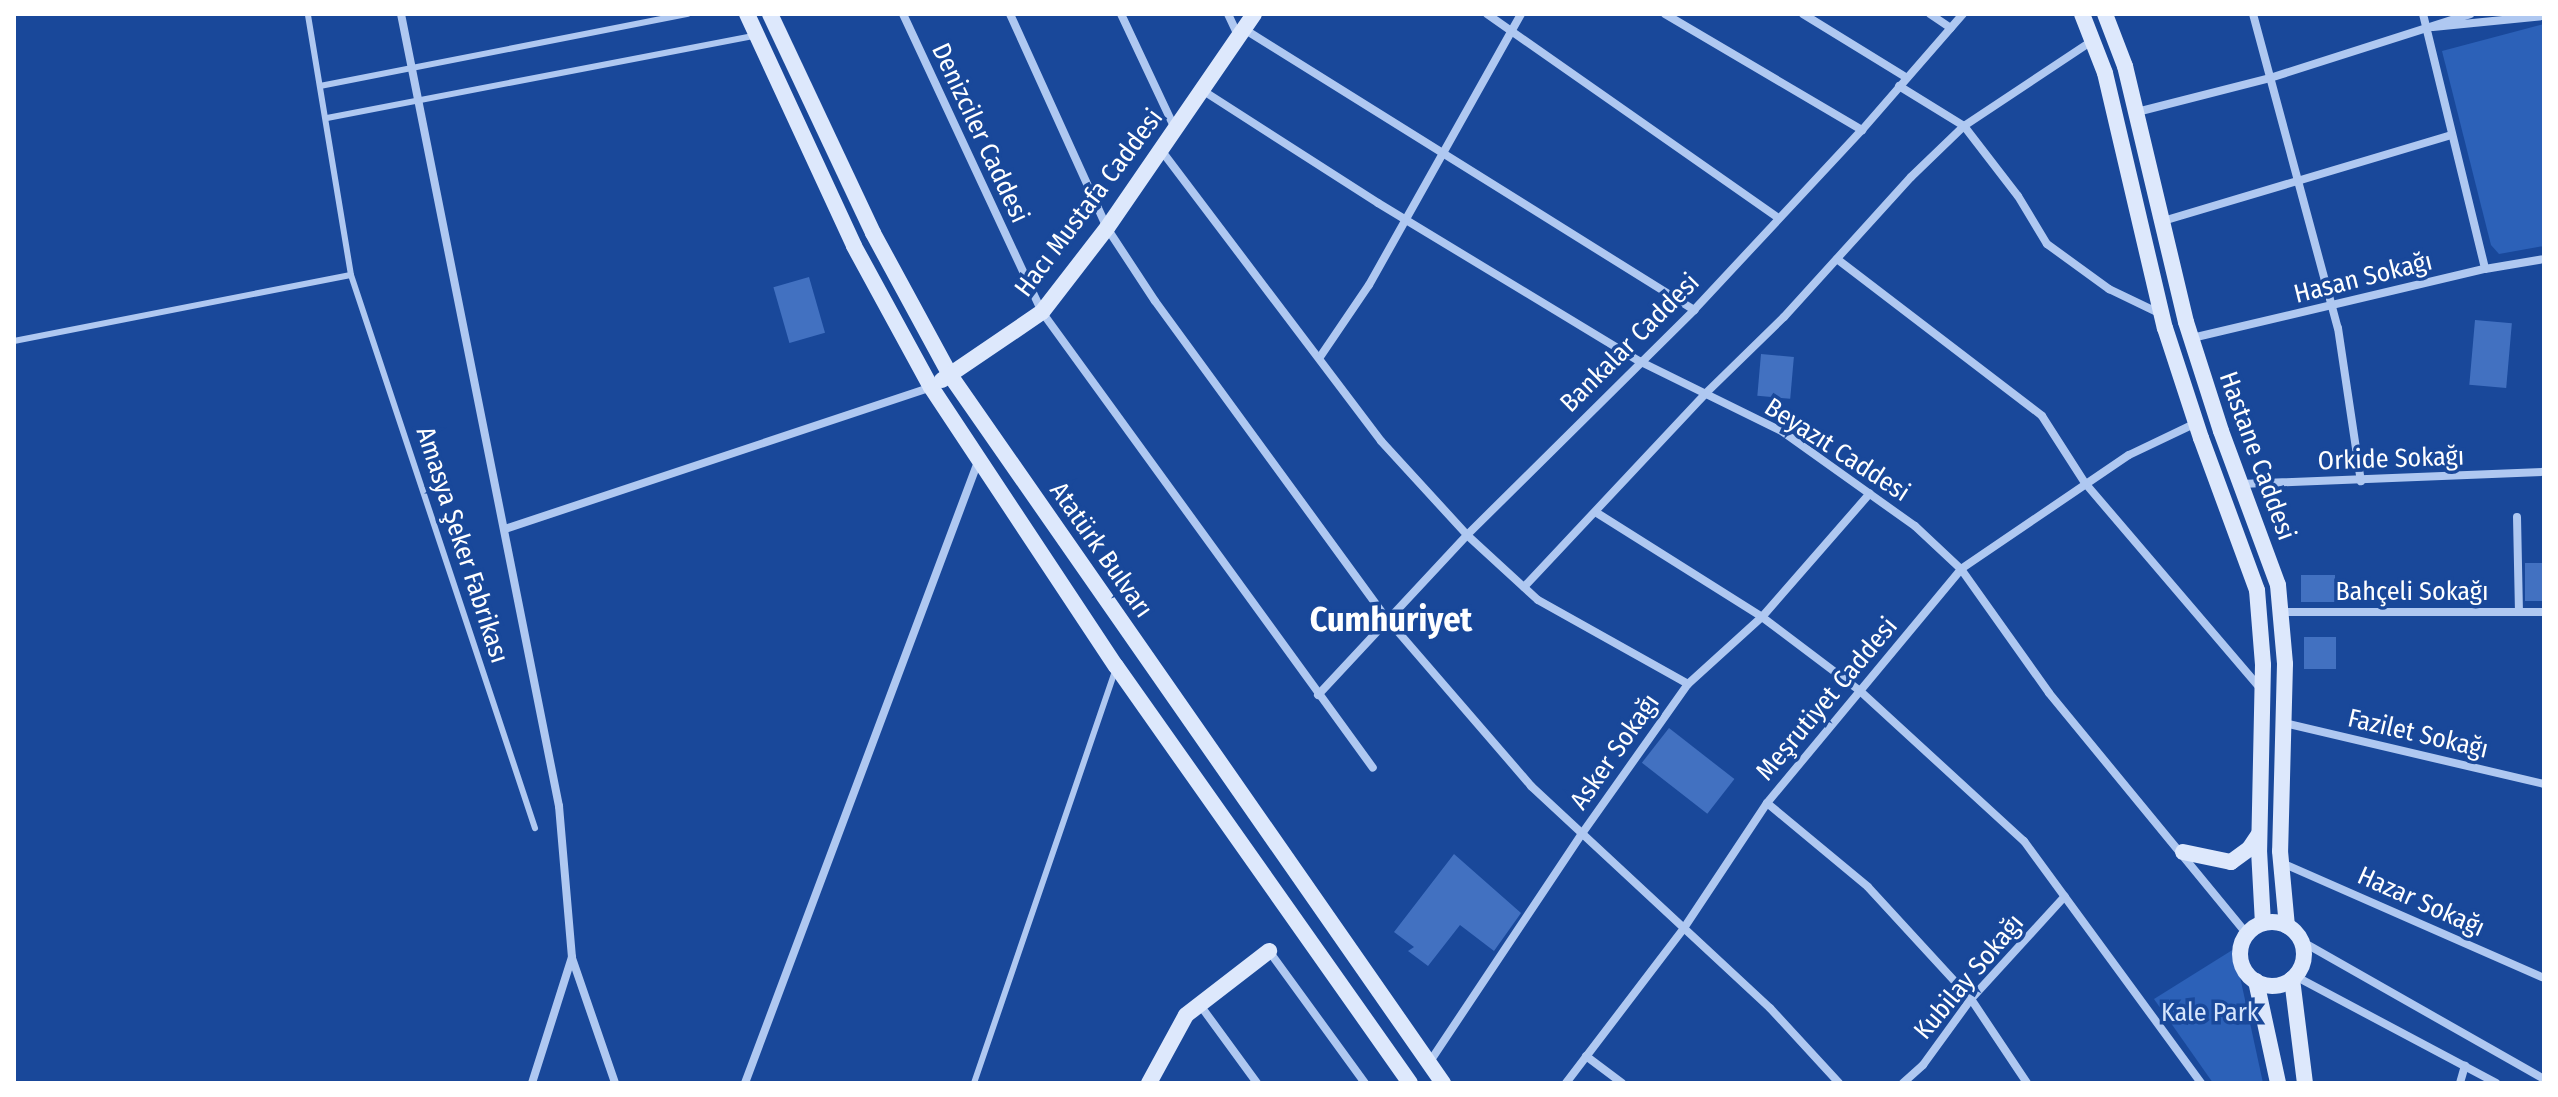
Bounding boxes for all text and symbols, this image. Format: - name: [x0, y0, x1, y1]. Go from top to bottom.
- street label: Denizciler Caddesi: [925, 38, 1035, 228]
- street label: Hacı Mustafa Caddesi: [1008, 103, 1170, 303]
- street label: Hasan Sokağı: [2291, 246, 2435, 310]
- street label: Bankalar Caddesi: [1554, 267, 1706, 419]
- street label: Hastane Caddesi: [2212, 367, 2302, 545]
- street label: Beyazıt Caddesi: [1759, 392, 1915, 508]
- street label: Amasya Şeker Fabrikası: [409, 423, 515, 667]
- street label: Orkide Sokağı: [2317, 441, 2465, 477]
- street label: Atatürk Bulvarı: [1043, 476, 1159, 624]
- street label: Bahçeli Sokağı: [2335, 576, 2489, 608]
- district label: Cumhuriyet: [1310, 600, 1472, 640]
- street label: Meşrutiyet Caddesi: [1750, 611, 1904, 787]
- street label: Asker Sokağı: [1564, 688, 1666, 816]
- street label: Fazilet Sokağı: [2345, 703, 2491, 765]
- street label: Hazar Sokağı: [2353, 860, 2489, 944]
- street label: Kubilay Sokağı: [1908, 908, 2030, 1046]
- park label: Kale Park: [2161, 997, 2259, 1029]

